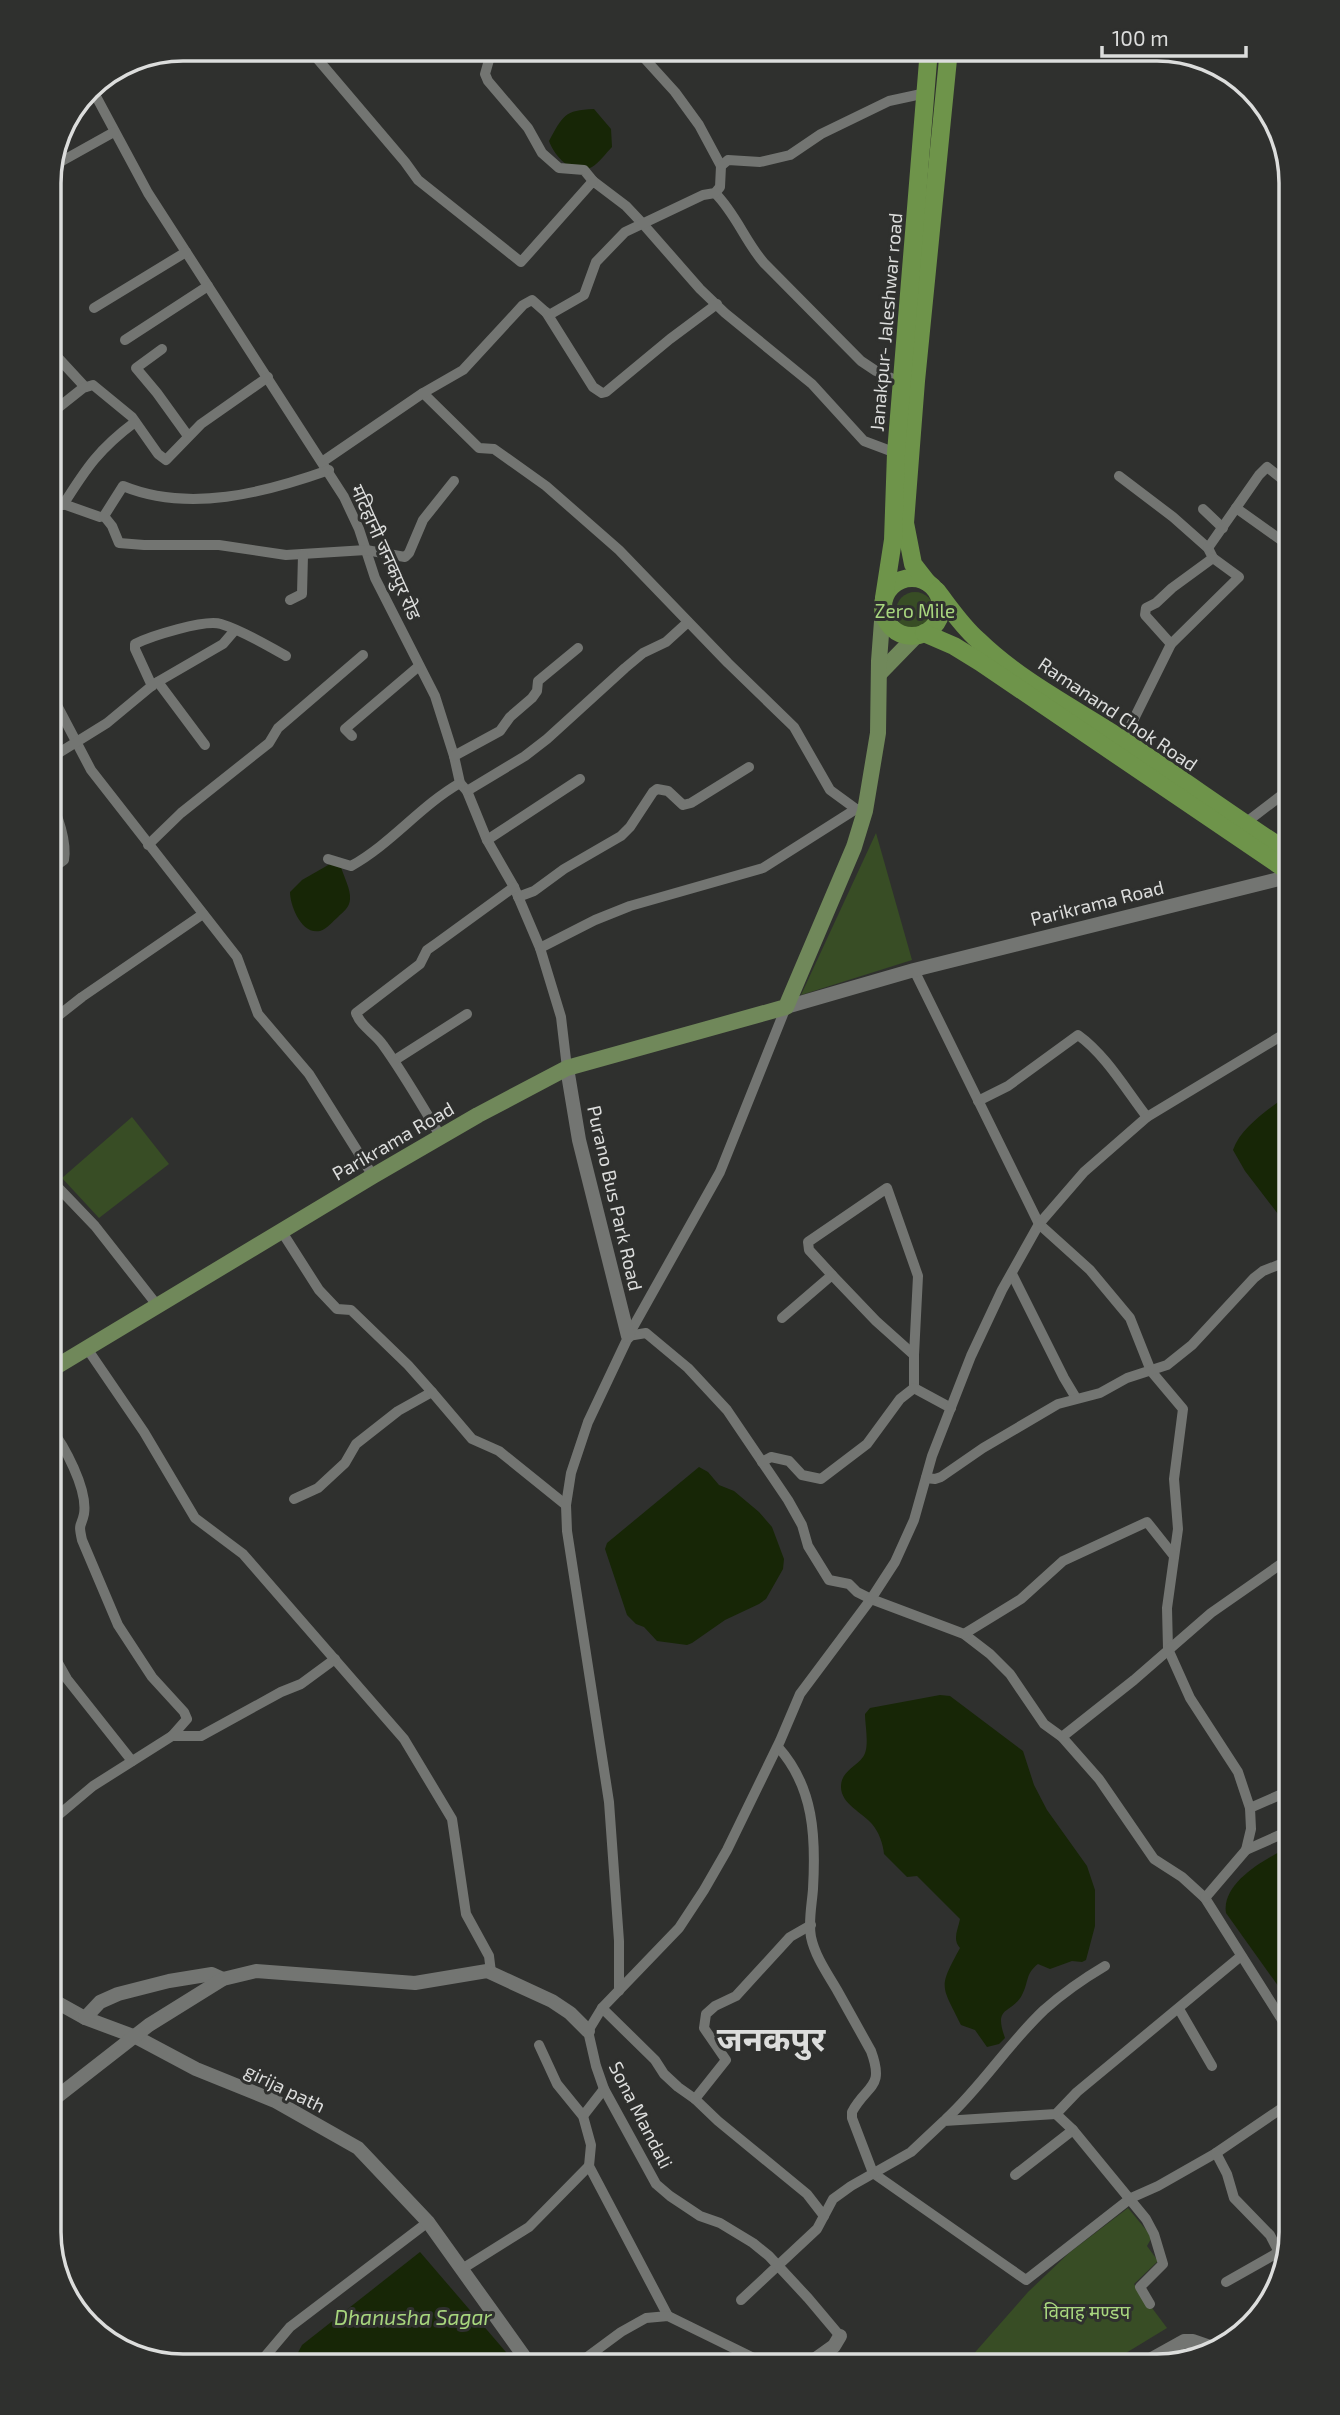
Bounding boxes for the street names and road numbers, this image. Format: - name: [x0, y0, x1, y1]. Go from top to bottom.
- street label: Janakpur- Jaleshwar road: [864, 212, 907, 432]
- street label: मटिहानी जनकपुर रोड: [345, 481, 427, 624]
- street label: Ramanand Chok Road: [1034, 652, 1202, 775]
- street label: Parikrama Road: [1028, 875, 1166, 930]
- street label: Parikrama Road: [328, 1096, 458, 1185]
- street label: Purano Bus Park Road: [583, 1103, 648, 1293]
- street label: Sona Mandali: [605, 2057, 678, 2172]
- street label: girija path: [241, 2058, 329, 2117]

